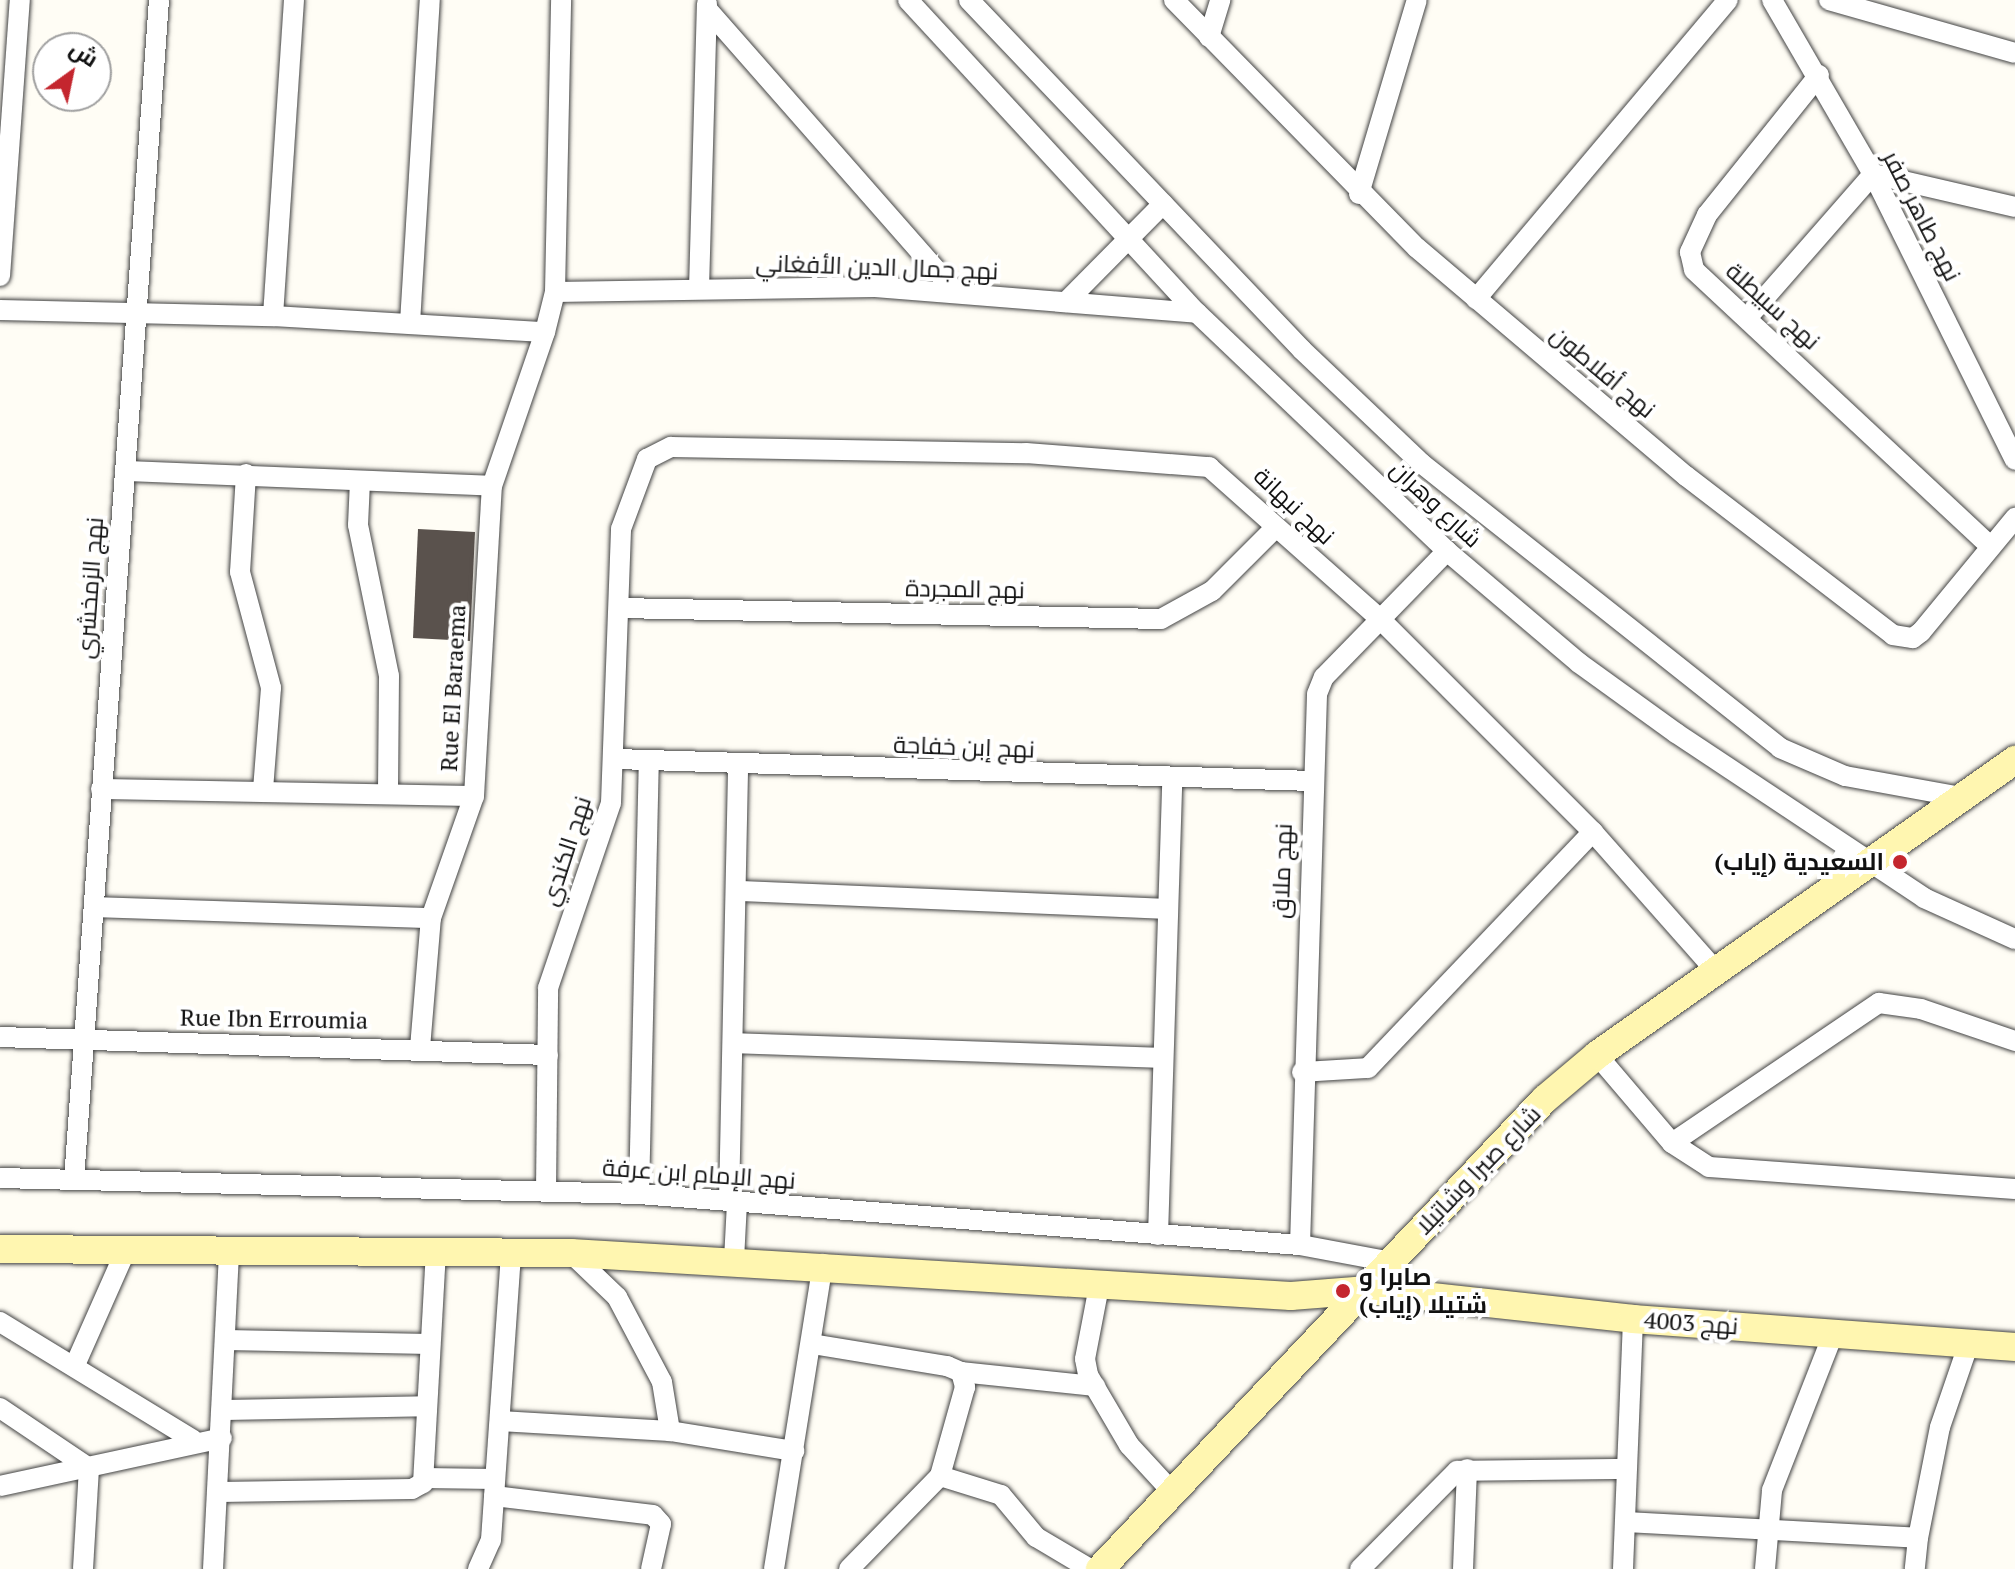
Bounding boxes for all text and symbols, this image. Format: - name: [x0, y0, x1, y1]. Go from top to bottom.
- north arrow: [32, 32, 112, 112]
- text: ش: [65, 33, 104, 73]
- street label: نهج طاهر صفر: [1877, 146, 1967, 286]
- street label: نهج جمال الدين الأفغاني: [755, 248, 999, 286]
- street label: نهج سبيطلة: [1720, 256, 1826, 356]
- street label: نهج أفلاطون: [1545, 320, 1661, 424]
- street label: شارع وهران: [1384, 455, 1488, 553]
- street label: نهج نبهانة: [1248, 461, 1340, 551]
- street label: نهج الزمخشري: [71, 516, 109, 660]
- street label: نهج المجردة: [905, 574, 1025, 604]
- street label: Rue El Baraema: [434, 604, 472, 772]
- street label: نهج إبن خفاجة: [893, 730, 1035, 764]
- street label: نهج الكندي: [535, 793, 597, 909]
- street label: نهج ملاق: [1266, 823, 1298, 919]
- place label: السعيدية (إياب): [1714, 848, 1884, 876]
- marker: السعيدية (إياب): [1891, 853, 1909, 871]
- street label: Rue Ibn Erroumia: [180, 1003, 368, 1035]
- street label: شارع صبرا وشاتيلا: [1409, 1100, 1547, 1240]
- street label: نهج الإمام ابن عرفة: [601, 1153, 797, 1195]
- place label: صابرا و شتيلا (إياب): [1359, 1263, 1487, 1319]
- marker: صابرا و شتيلا (إياب): [1334, 1282, 1352, 1300]
- street label: نهج 4003: [1643, 1305, 1739, 1341]

